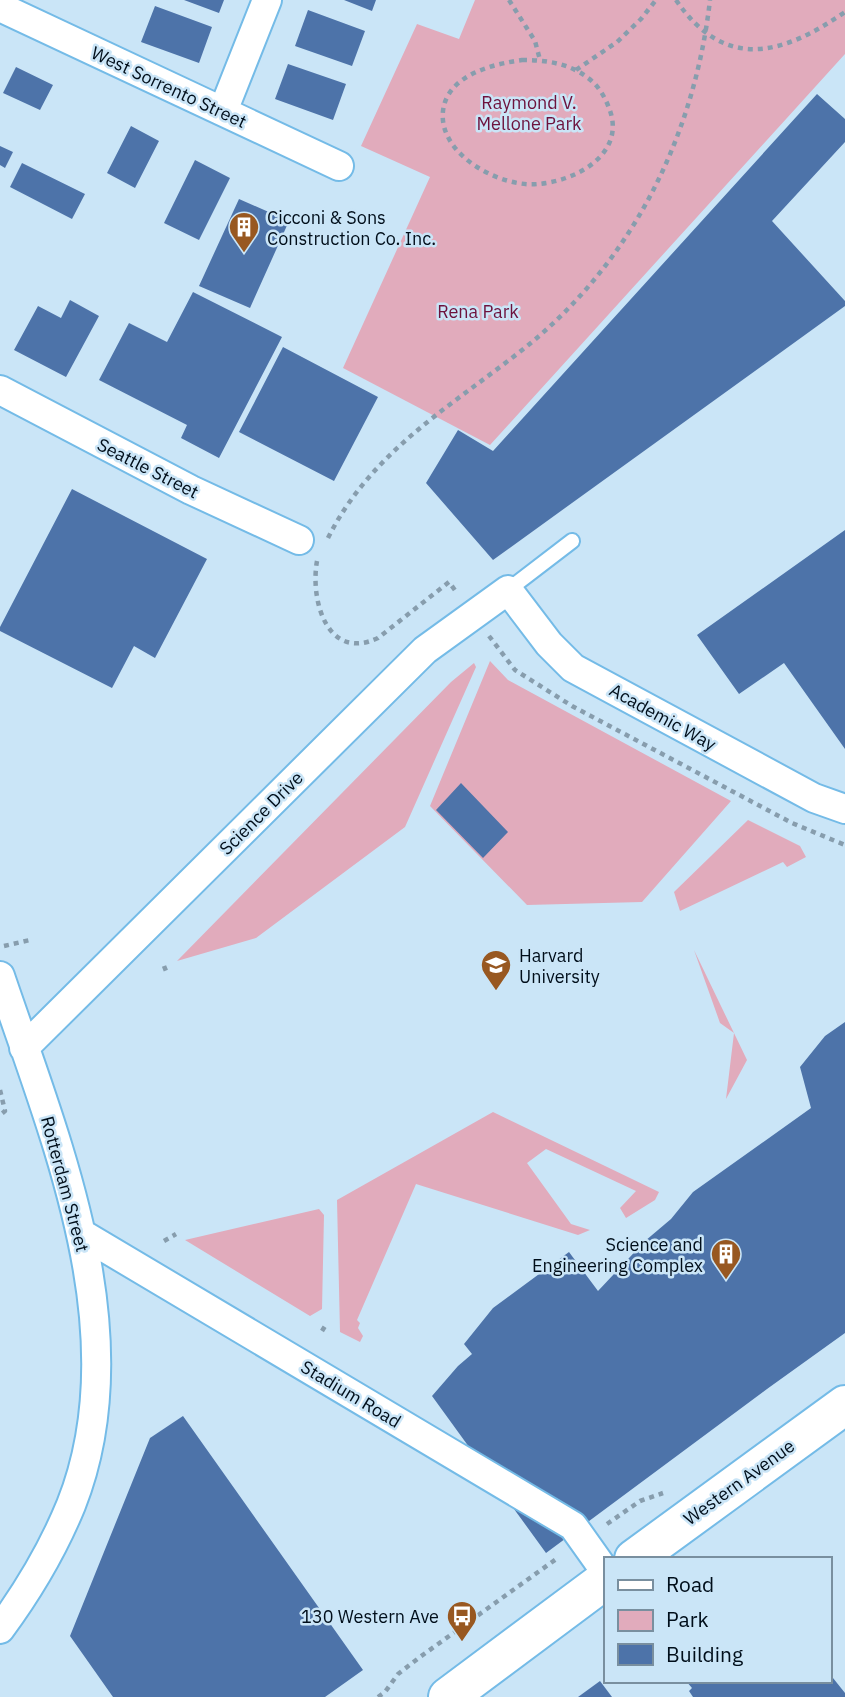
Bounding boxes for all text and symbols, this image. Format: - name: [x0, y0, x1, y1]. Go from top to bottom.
- street label: West Sorrento Street: [88, 41, 250, 133]
- park label: Raymond V. Mellone Park: [476, 91, 582, 135]
- place label: Cicconi & Sons Construction Co. Inc.: [267, 206, 436, 250]
- building icon: Cicconi & Sons Construction Co. Inc.: [227, 210, 261, 254]
- park label: Rena Park: [437, 300, 519, 323]
- street label: Seattle Street: [93, 433, 203, 503]
- street label: Academic Way: [606, 678, 720, 756]
- street label: Science Drive: [214, 766, 308, 860]
- place label: Harvard University: [519, 944, 600, 988]
- school or university icon: Harvard University: [479, 948, 513, 992]
- street label: Rotterdam Street: [36, 1114, 94, 1254]
- place label: Science and Engineering Complex: [532, 1233, 703, 1277]
- building icon: Science and Engineering Complex: [709, 1237, 743, 1281]
- street label: Stadium Road: [297, 1355, 405, 1433]
- street label: Western Avenue: [679, 1434, 799, 1530]
- legend: [604, 1557, 831, 1683]
- text: Road: [666, 1570, 714, 1598]
- bus stop icon: 130 Western Ave: [445, 1599, 479, 1643]
- place label: 130 Western Ave: [301, 1605, 439, 1628]
- text: Park: [666, 1605, 709, 1633]
- text: Building: [666, 1640, 743, 1668]

